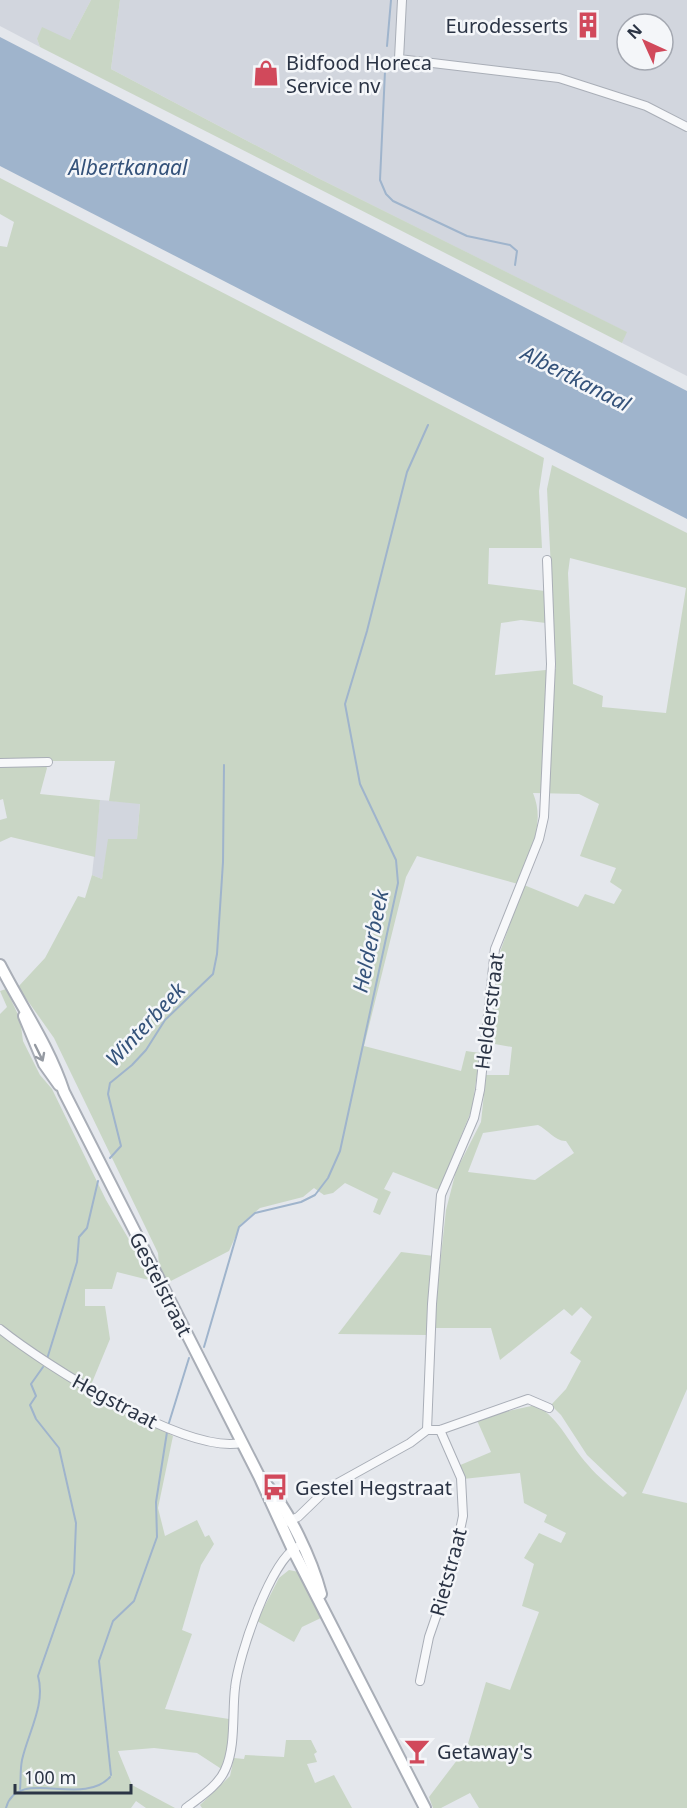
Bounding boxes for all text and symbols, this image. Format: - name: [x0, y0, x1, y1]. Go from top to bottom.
- building icon: Eurodesserts: [573, 10, 603, 40]
- place label: Eurodesserts: [445, 12, 568, 39]
- north arrow: [615, 12, 675, 72]
- text: N: [622, 19, 647, 44]
- place label: Bidfood Horeca Service nv: [286, 49, 432, 99]
- shop icon: Bidfood Horeca Service nv: [251, 58, 281, 88]
- water label: Albertkanaal: [67, 153, 188, 181]
- water label: Albertkanaal: [515, 338, 636, 418]
- water label: Helderbeek: [345, 885, 395, 995]
- street label: Helderstraat: [468, 951, 510, 1071]
- water label: Winterbeek: [99, 975, 192, 1072]
- one-way arrow: [33, 1043, 45, 1061]
- street label: Gestelstraat: [123, 1227, 199, 1341]
- street label: Hegstraat: [68, 1367, 162, 1435]
- bus stop icon: Gestel Hegstraat: [260, 1472, 290, 1502]
- place label: Gestel Hegstraat: [295, 1474, 452, 1501]
- street label: Rietstraat: [423, 1525, 473, 1619]
- bar icon: Getaway's: [402, 1736, 432, 1766]
- place label: Getaway's: [437, 1738, 533, 1765]
- scale bar: [15, 1757, 130, 1795]
- text: 100 m: [24, 1765, 76, 1789]

